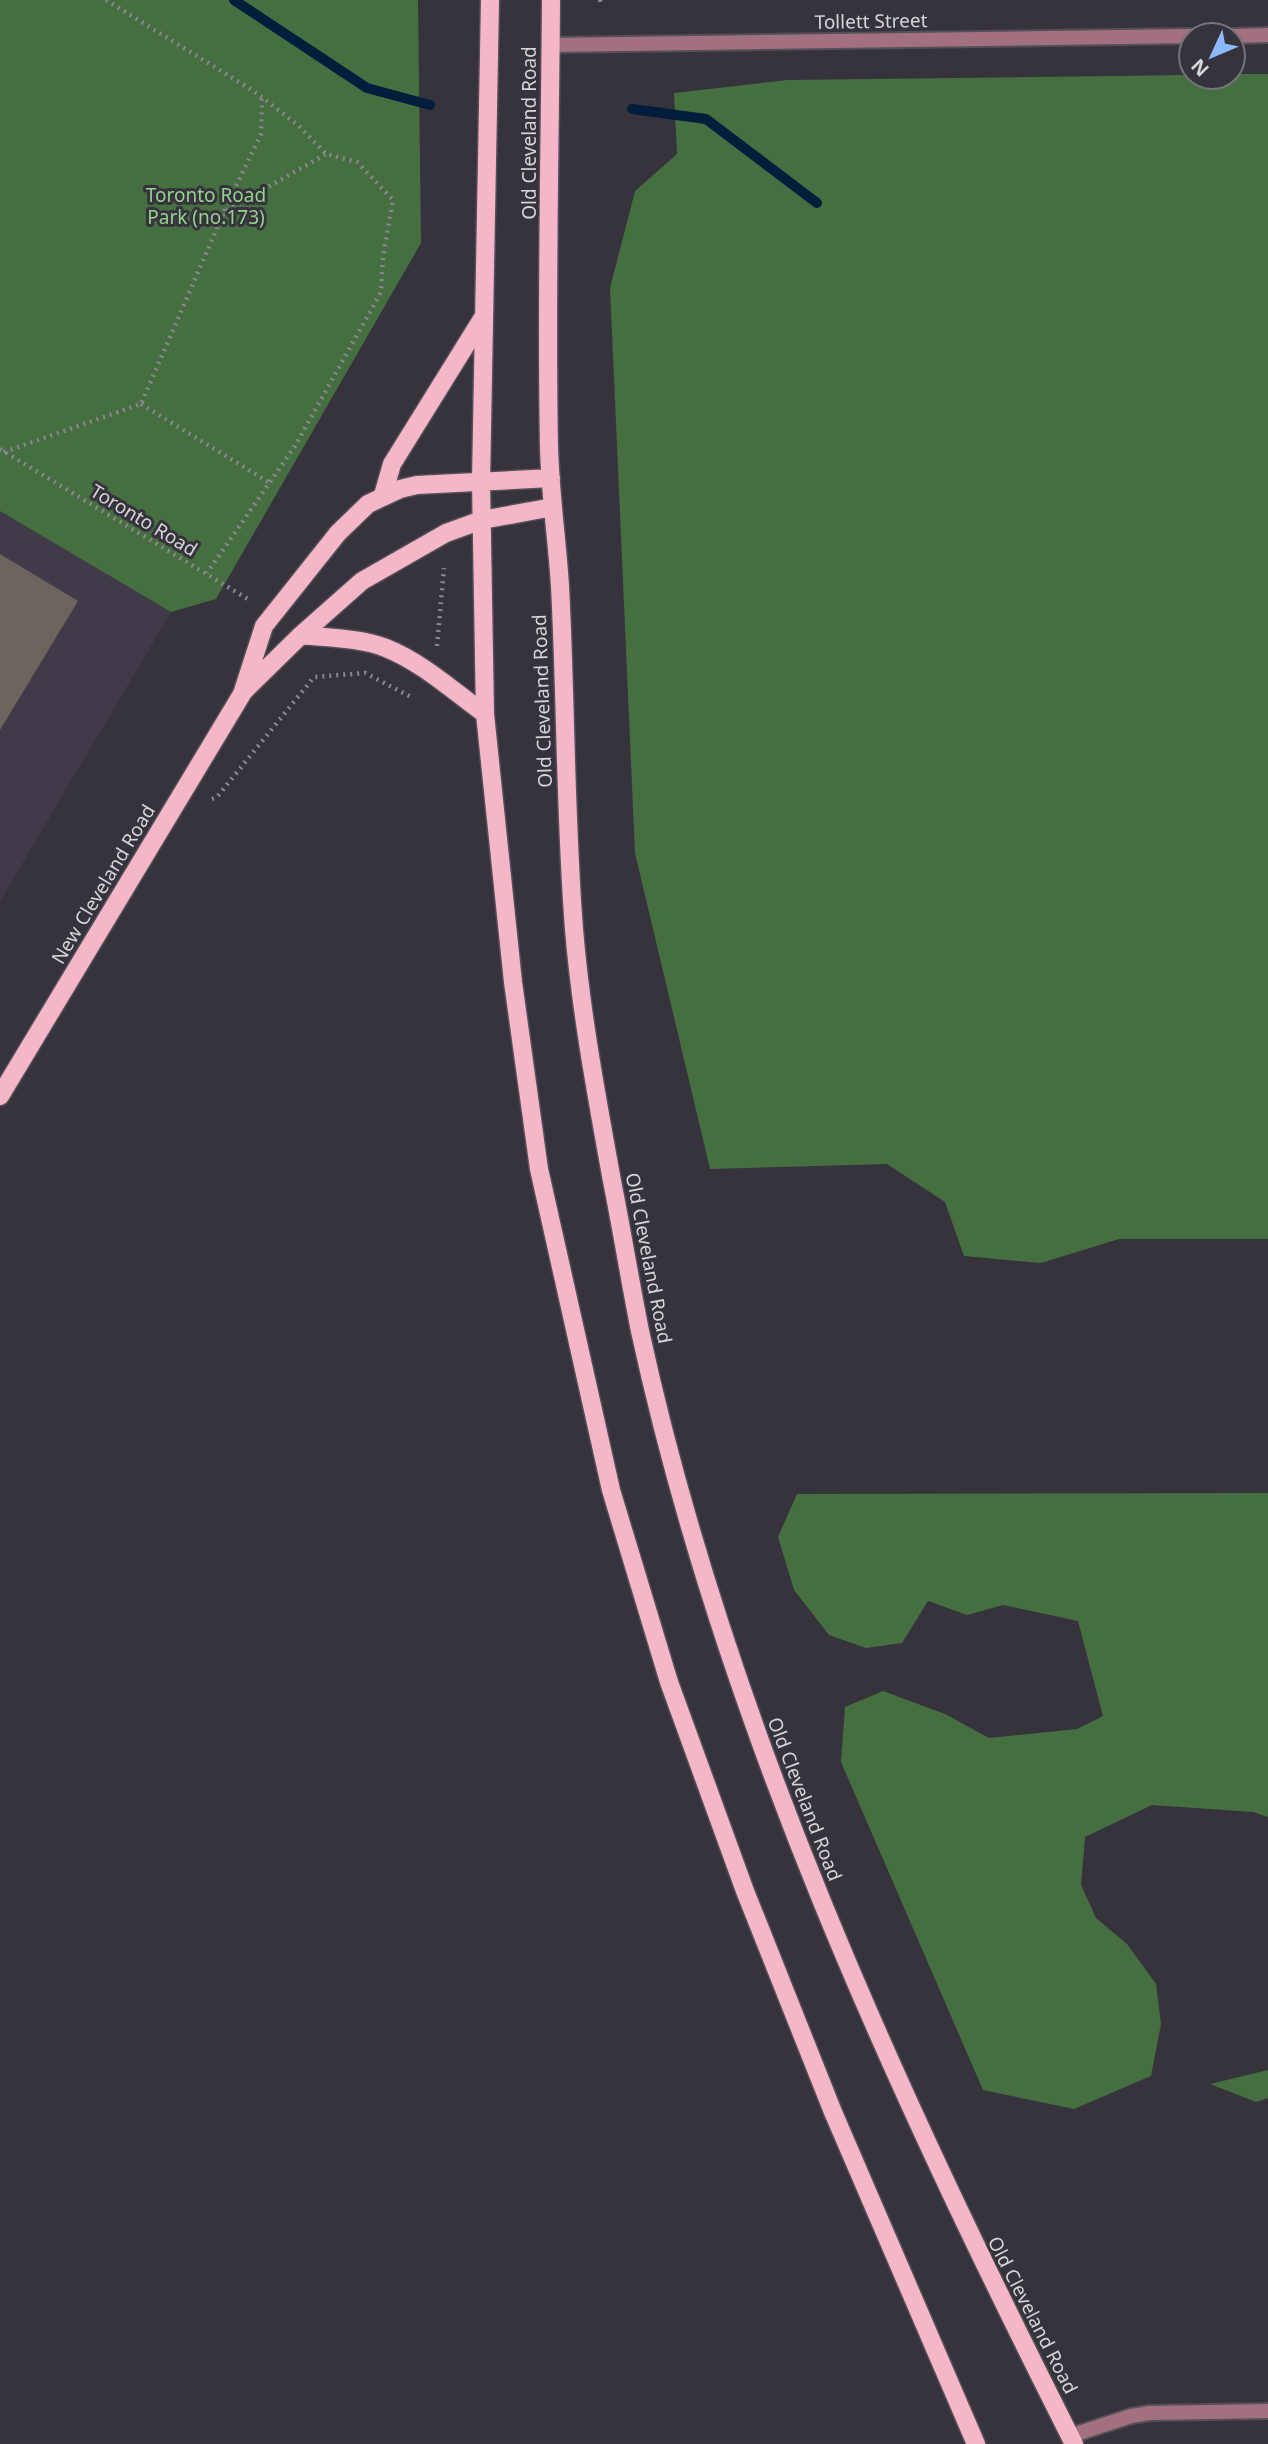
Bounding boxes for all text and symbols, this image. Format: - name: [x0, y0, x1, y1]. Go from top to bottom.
- street label: Tollett Street: [814, 7, 928, 35]
- north arrow: [1177, 21, 1247, 91]
- street label: Old Cleveland Road: [516, 46, 542, 220]
- text: N: [1185, 53, 1214, 82]
- park label: Toronto Road Park (no.173): [146, 182, 266, 230]
- street label: Toronto Road: [86, 478, 202, 562]
- street label: Old Cleveland Road: [526, 614, 558, 788]
- street label: New Cleveland Road: [45, 799, 161, 969]
- street label: Old Cleveland Road: [620, 1170, 678, 1346]
- street label: Old Cleveland Road: [762, 1713, 848, 1885]
- street label: Old Cleveland Road: [982, 2232, 1084, 2398]

